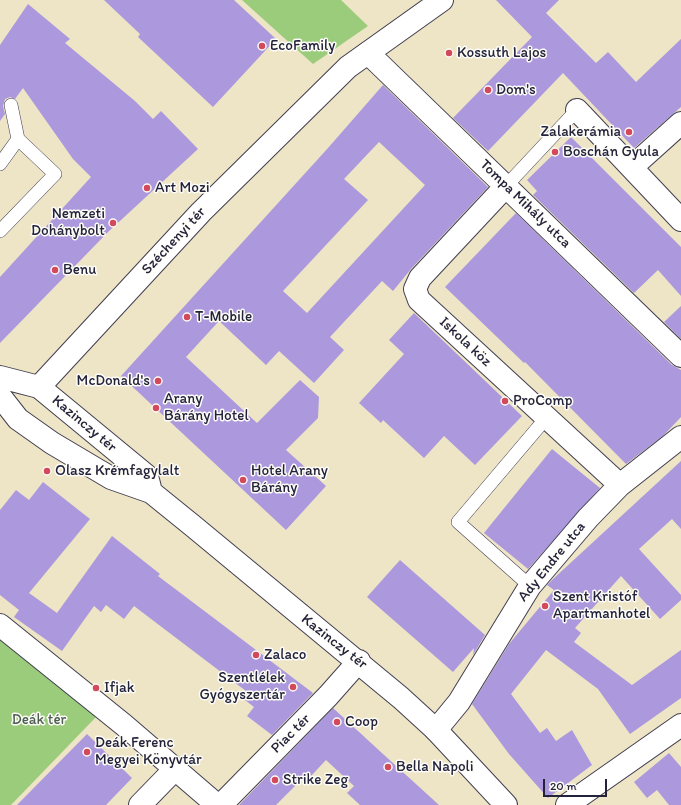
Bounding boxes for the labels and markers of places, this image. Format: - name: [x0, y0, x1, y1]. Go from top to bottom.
- place label: EcoFamily: [270, 37, 335, 55]
- marker: EcoFamily: [257, 41, 267, 51]
- place label: Kossuth Lajos: [457, 44, 546, 62]
- marker: Kossuth Lajos: [444, 48, 454, 58]
- place label: Dom's: [496, 81, 536, 99]
- marker: Dom's: [483, 85, 493, 95]
- place label: Zalakerámia: [541, 123, 621, 141]
- marker: Zalakerámia: [624, 127, 634, 137]
- place label: Boschán Gyula: [563, 143, 659, 161]
- marker: Boschán Gyula: [550, 147, 560, 157]
- place label: Art Mozi: [155, 179, 210, 197]
- marker: Art Mozi: [142, 183, 152, 193]
- place label: Nemzeti Dohánybolt: [31, 205, 105, 240]
- marker: Nemzeti Dohánybolt: [108, 218, 118, 228]
- place label: Benu: [63, 261, 97, 279]
- marker: Benu: [50, 265, 60, 275]
- place label: T-Mobile: [195, 308, 252, 326]
- marker: T-Mobile: [182, 312, 192, 322]
- place label: McDonald's: [77, 372, 150, 390]
- marker: McDonald's: [153, 376, 163, 386]
- place label: Arany Bárány Hotel: [164, 390, 249, 425]
- place label: ProComp: [513, 392, 572, 410]
- marker: ProComp: [500, 396, 510, 406]
- marker: Arany Bárány Hotel: [151, 403, 161, 413]
- place label: Olasz Krémfagylalt: [55, 462, 179, 480]
- place label: Hotel Arany Bárány: [251, 462, 328, 497]
- marker: Olasz Krémfagylalt: [42, 466, 52, 476]
- marker: Hotel Arany Bárány: [238, 475, 248, 485]
- place label: Szent Kristóf Apartmanhotel: [553, 588, 650, 623]
- marker: Szent Kristóf Apartmanhotel: [540, 601, 550, 611]
- place label: Zalaco: [264, 646, 306, 664]
- marker: Zalaco: [251, 650, 261, 660]
- place label: Szentlélek Gyógyszertár: [200, 669, 285, 704]
- place label: Ifjak: [104, 679, 135, 697]
- marker: Szentlélek Gyógyszertár: [288, 682, 298, 692]
- marker: Ifjak: [91, 683, 101, 693]
- place label: Coop: [345, 713, 378, 731]
- marker: Coop: [332, 717, 342, 727]
- place label: Deák Ferenc Megyei Könyvtár: [95, 734, 202, 769]
- marker: Deák Ferenc Megyei Könyvtár: [82, 747, 92, 757]
- place label: Bella Napoli: [396, 758, 474, 776]
- marker: Bella Napoli: [383, 762, 393, 772]
- place label: Strike Zeg: [283, 771, 348, 789]
- marker: Strike Zeg: [270, 775, 280, 785]

